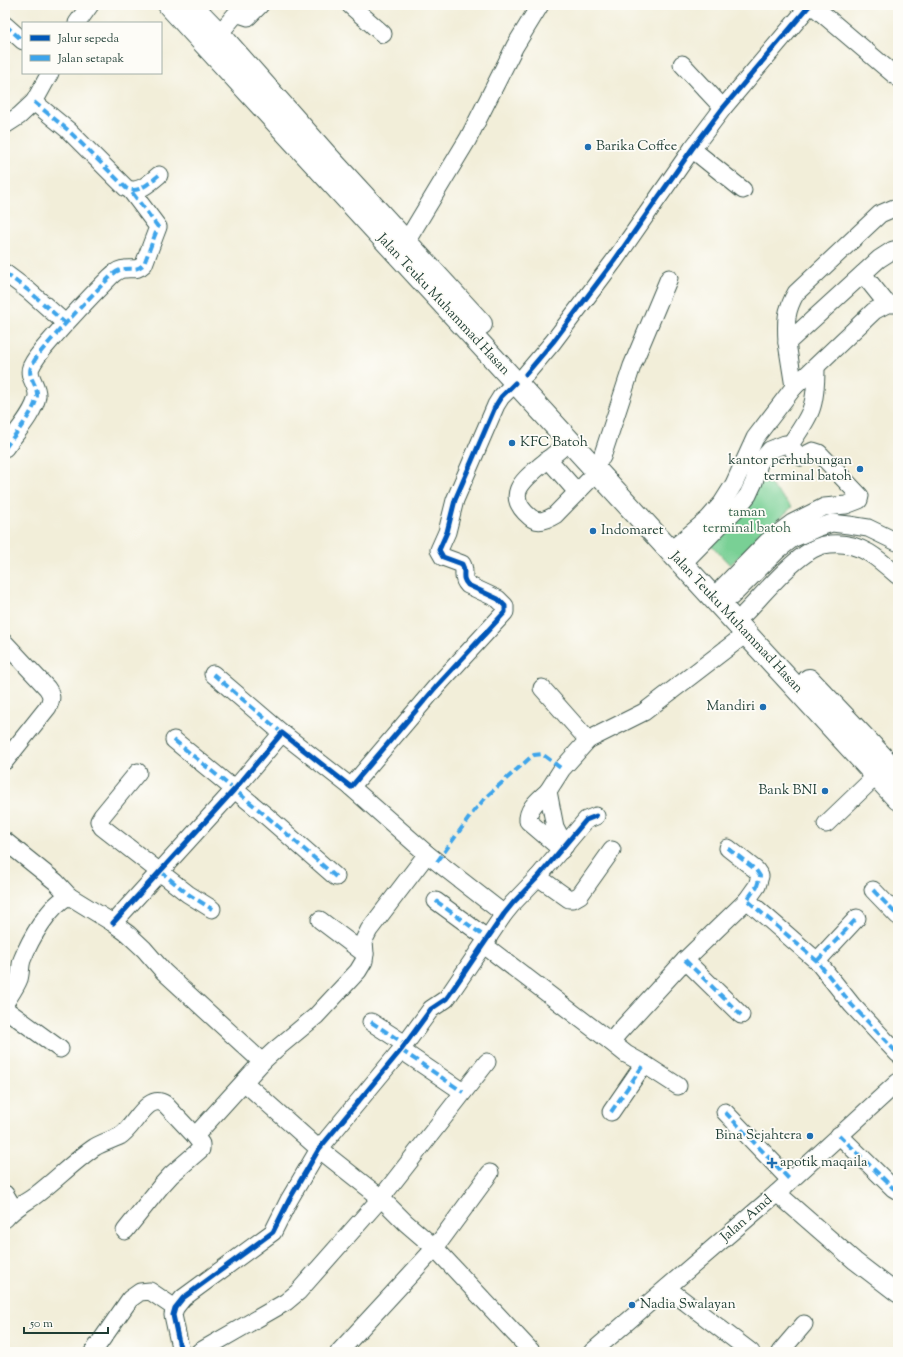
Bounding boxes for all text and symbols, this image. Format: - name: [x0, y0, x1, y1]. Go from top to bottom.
- legend: [22, 22, 162, 74]
- text: Jalur sepeda: [57, 30, 119, 48]
- text: Jalan setapak: [57, 50, 124, 68]
- place label: Barika Coffee: [596, 137, 677, 157]
- marker: Barika Coffee: [583, 142, 593, 152]
- street label: Jalan Teuku Muhammad Hasan: [371, 229, 514, 380]
- place label: KFC Batoh: [520, 433, 588, 453]
- marker: KFC Batoh: [507, 438, 517, 448]
- place label: kantor perhubungan terminal batoh: [728, 451, 852, 487]
- marker: kantor perhubungan terminal batoh: [855, 464, 865, 474]
- park label: taman terminal batoh: [703, 503, 791, 539]
- place label: Indomaret: [601, 521, 664, 541]
- marker: Indomaret: [588, 526, 598, 536]
- street label: Jalan Teuku Muhammad Hasan: [664, 547, 807, 698]
- place label: Mandiri: [707, 697, 755, 717]
- marker: Mandiri: [758, 702, 768, 712]
- place label: Bank BNI: [758, 781, 817, 801]
- marker: Bank BNI: [820, 786, 830, 796]
- place label: Bina Sejahtera: [715, 1126, 803, 1146]
- marker: Bina Sejahtera: [805, 1131, 815, 1141]
- place label: apotik maqaila: [780, 1153, 868, 1173]
- marker: apotik maqaila: [767, 1158, 777, 1168]
- street label: Jalan Amd: [716, 1191, 777, 1248]
- place label: Nadia Swalayan: [640, 1295, 736, 1315]
- marker: Nadia Swalayan: [627, 1300, 637, 1310]
- scale bar: [24, 1309, 108, 1335]
- text: 50 m: [29, 1315, 53, 1333]

